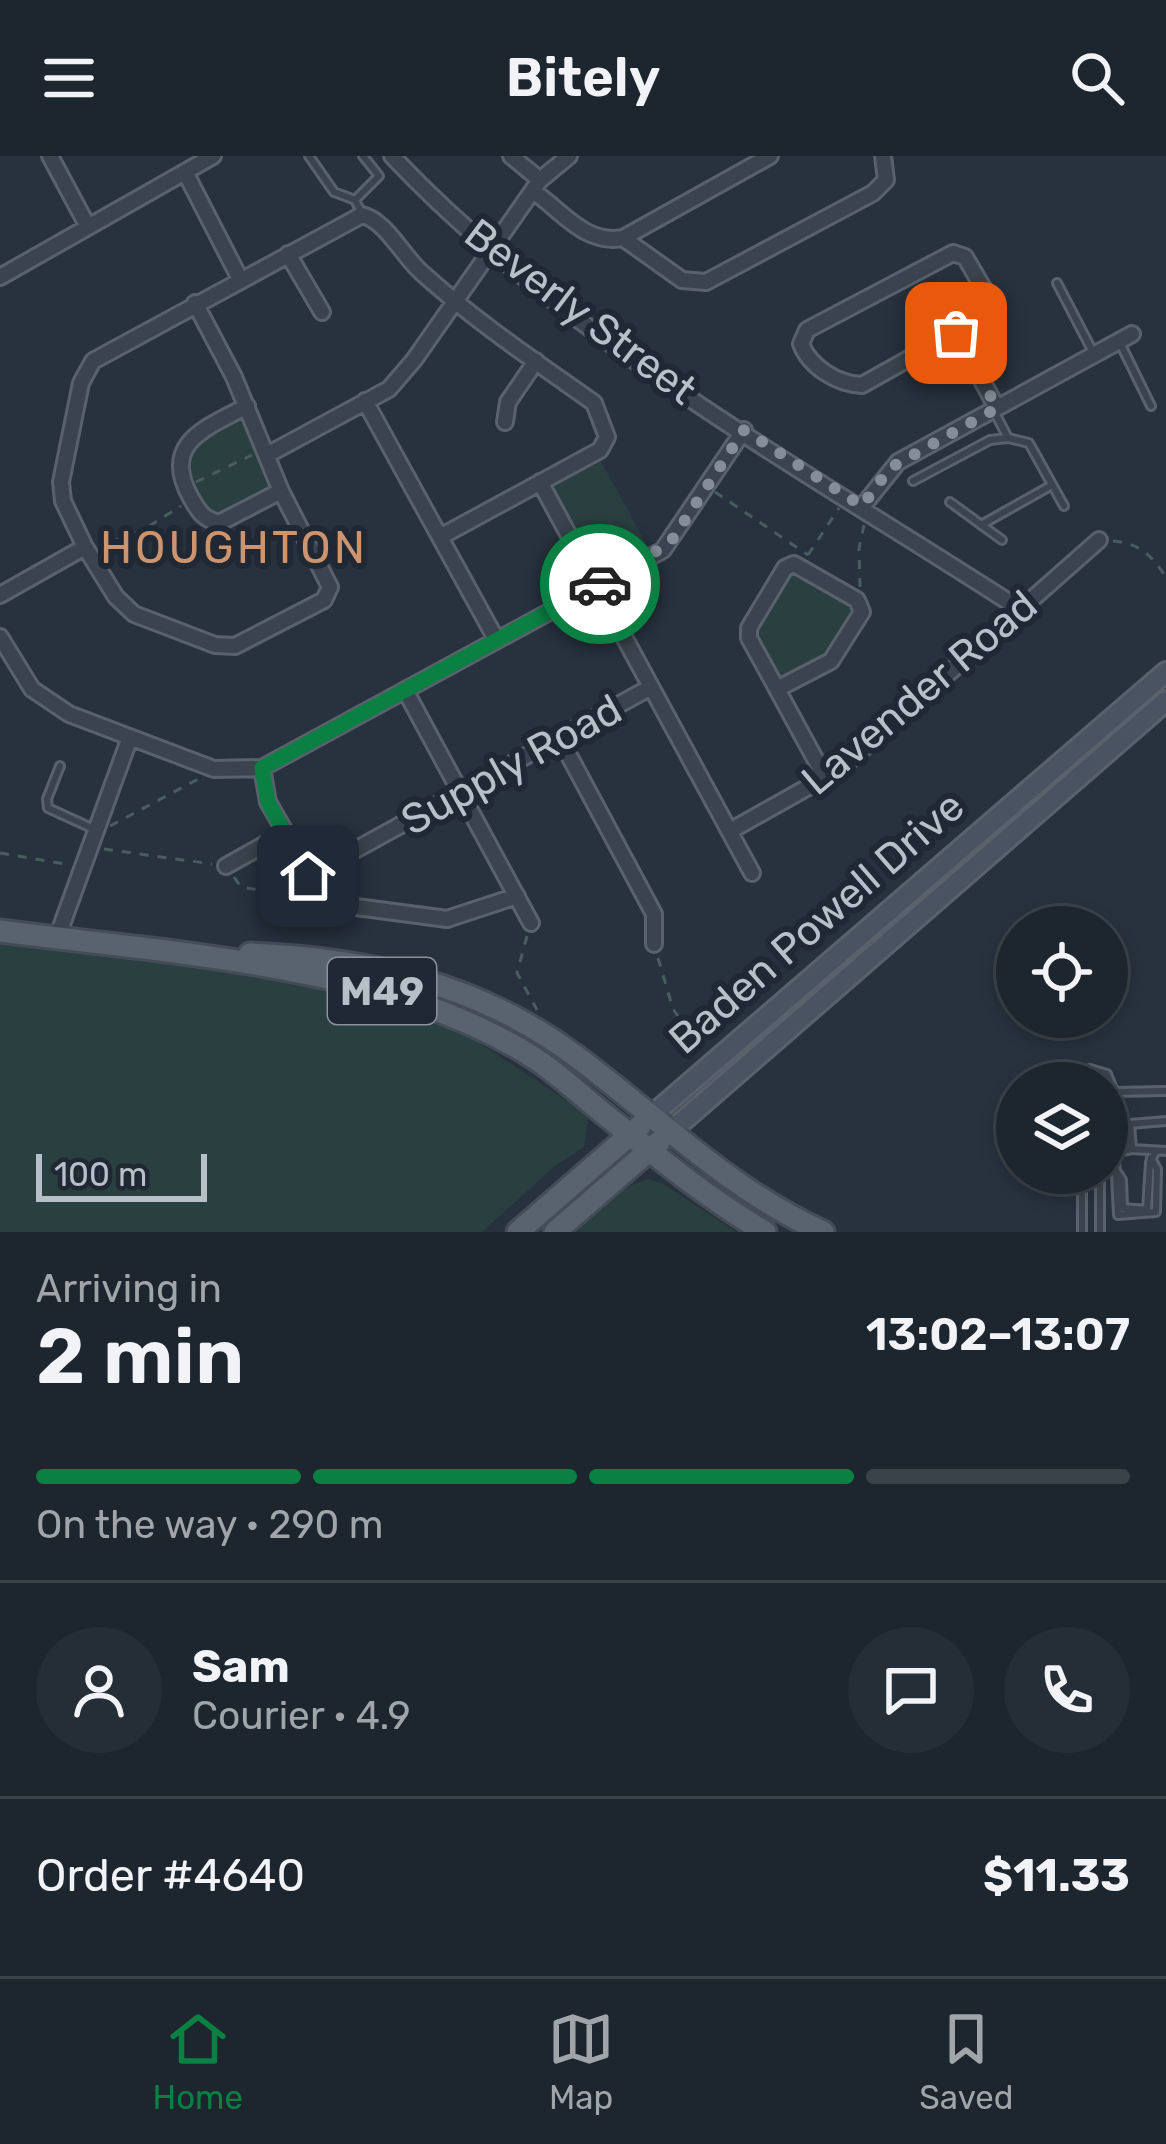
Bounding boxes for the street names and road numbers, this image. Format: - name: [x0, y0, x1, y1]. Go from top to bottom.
- street label: Beverly Street: [455, 209, 706, 415]
- street label: Lavender Road: [792, 580, 1047, 806]
- street label: Supply Road: [393, 684, 630, 846]
- street label: Baden Powell Drive: [659, 781, 974, 1064]
- road number: M49: [328, 958, 436, 1024]

